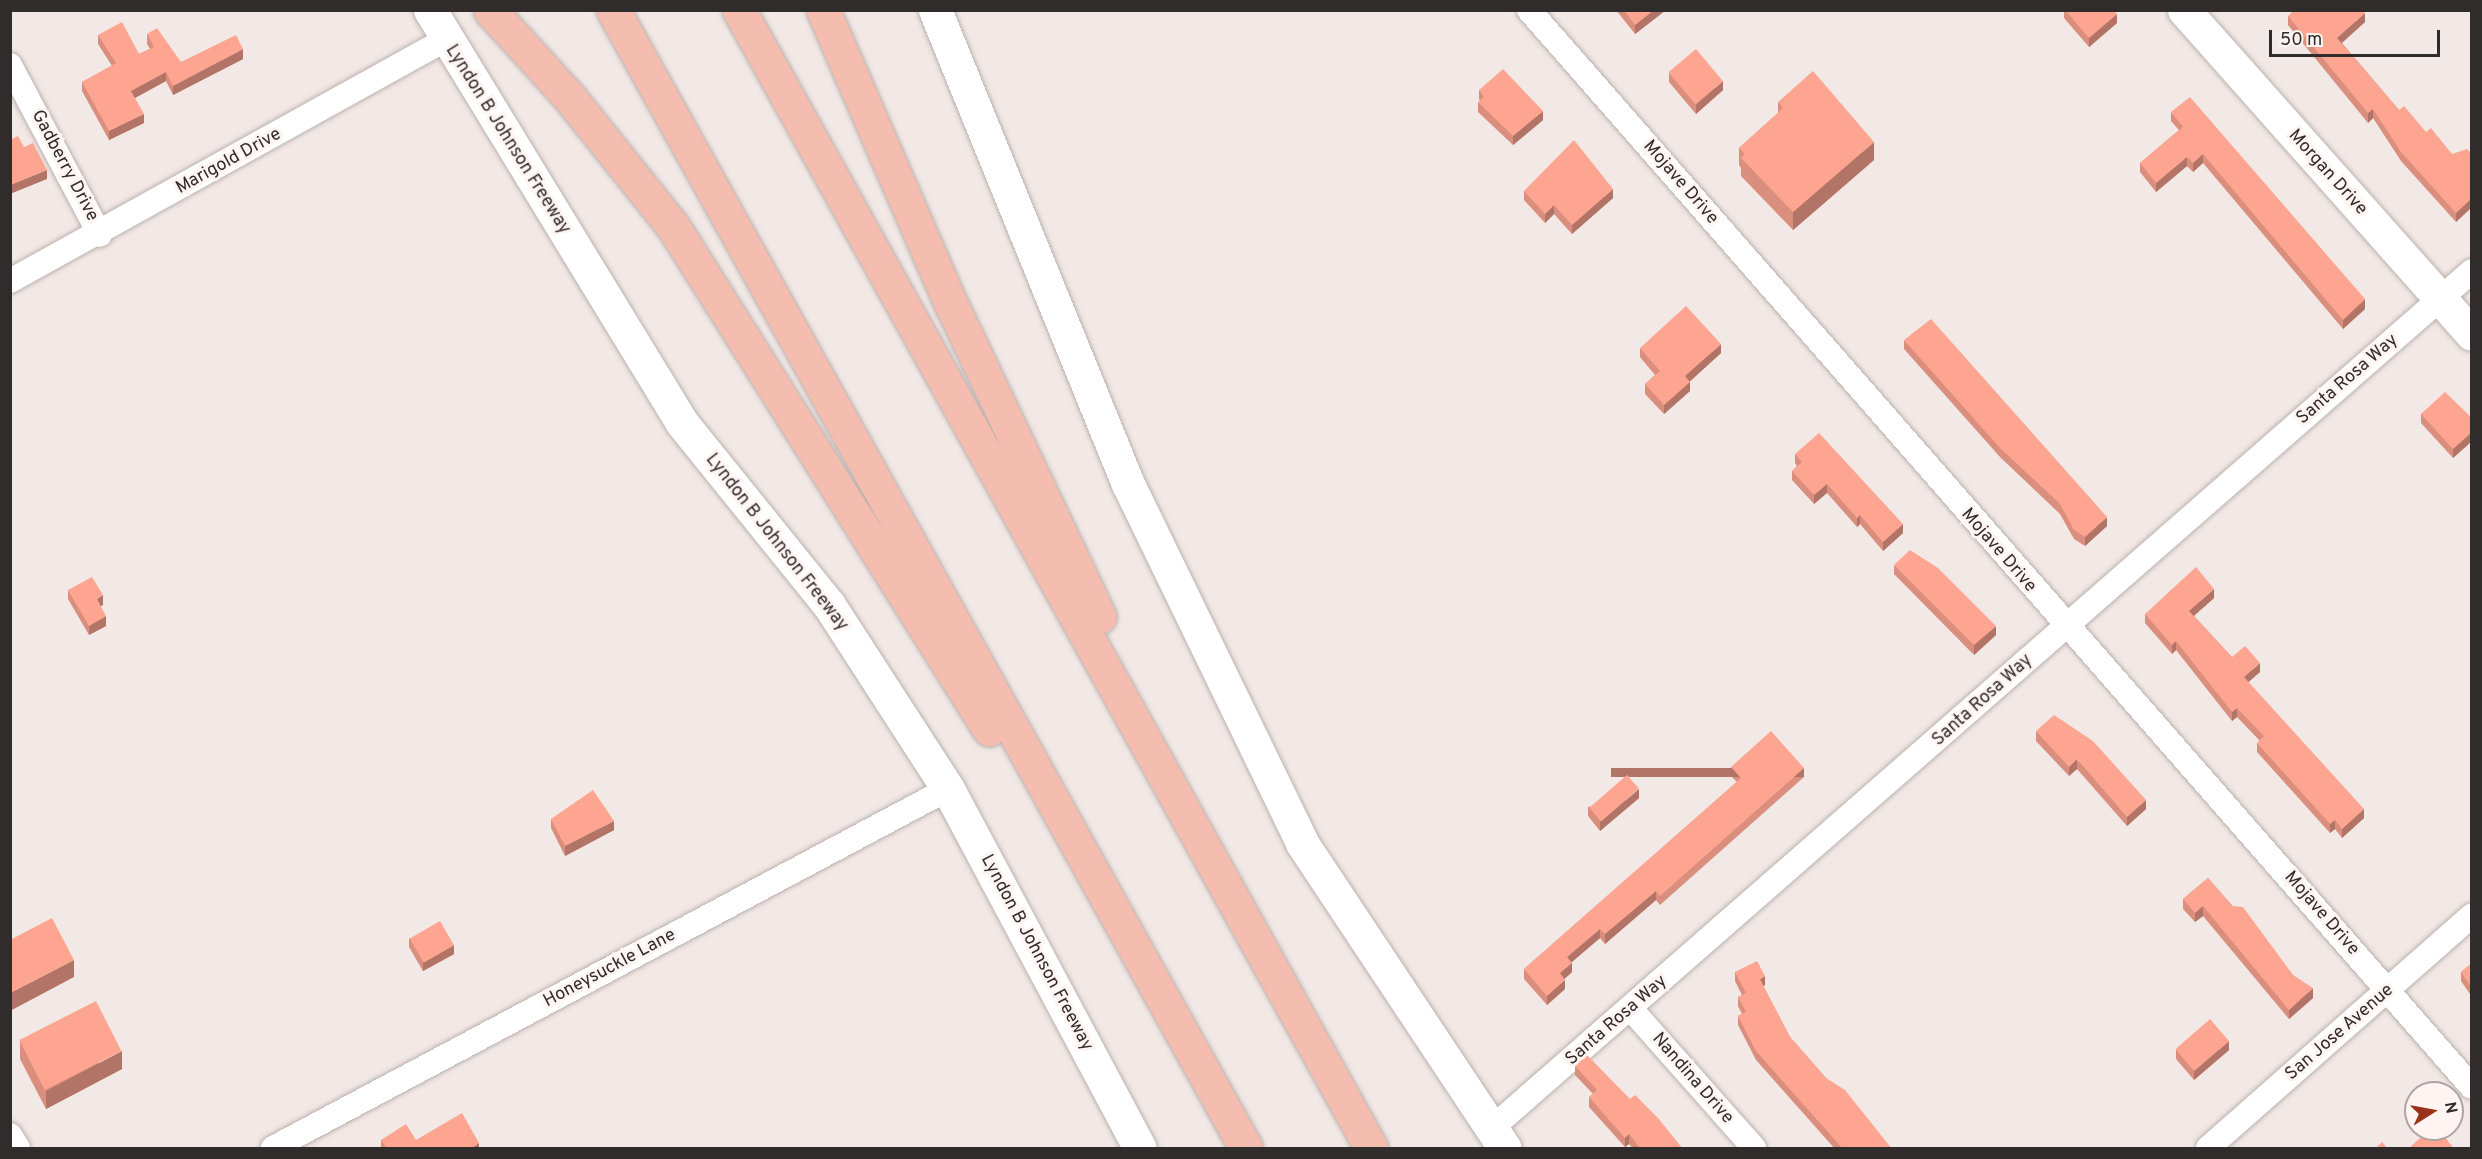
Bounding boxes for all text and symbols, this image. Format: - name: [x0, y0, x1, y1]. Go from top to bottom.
- scale bar: [2272, 18, 2443, 56]
- text: 50 m: [2280, 29, 2322, 52]
- street label: Lyndon B Johnson Freeway: [440, 41, 574, 239]
- street label: Gadberry Drive: [26, 107, 102, 225]
- street label: Marigold Drive: [173, 124, 285, 200]
- street label: Morgan Drive: [2283, 126, 2371, 220]
- street label: Mojave Drive: [1638, 137, 1722, 229]
- street label: Santa Rosa Way: [2293, 330, 2403, 430]
- street label: Lyndon B Johnson Freeway: [700, 450, 852, 636]
- street label: Mojave Drive: [1956, 505, 2040, 597]
- street label: Santa Rosa Way: [1928, 650, 2038, 752]
- street label: Lyndon B Johnson Freeway: [975, 851, 1097, 1055]
- street label: Mojave Drive: [2279, 868, 2363, 960]
- street label: Honeysuckle Lane: [540, 925, 680, 1013]
- street label: Santa Rosa Way: [1562, 971, 1672, 1071]
- street label: San Jose Avenue: [2281, 980, 2399, 1086]
- street label: Nandina Drive: [1647, 1029, 1737, 1129]
- north arrow: [2404, 1081, 2464, 1141]
- text: N: [2439, 1100, 2461, 1115]

